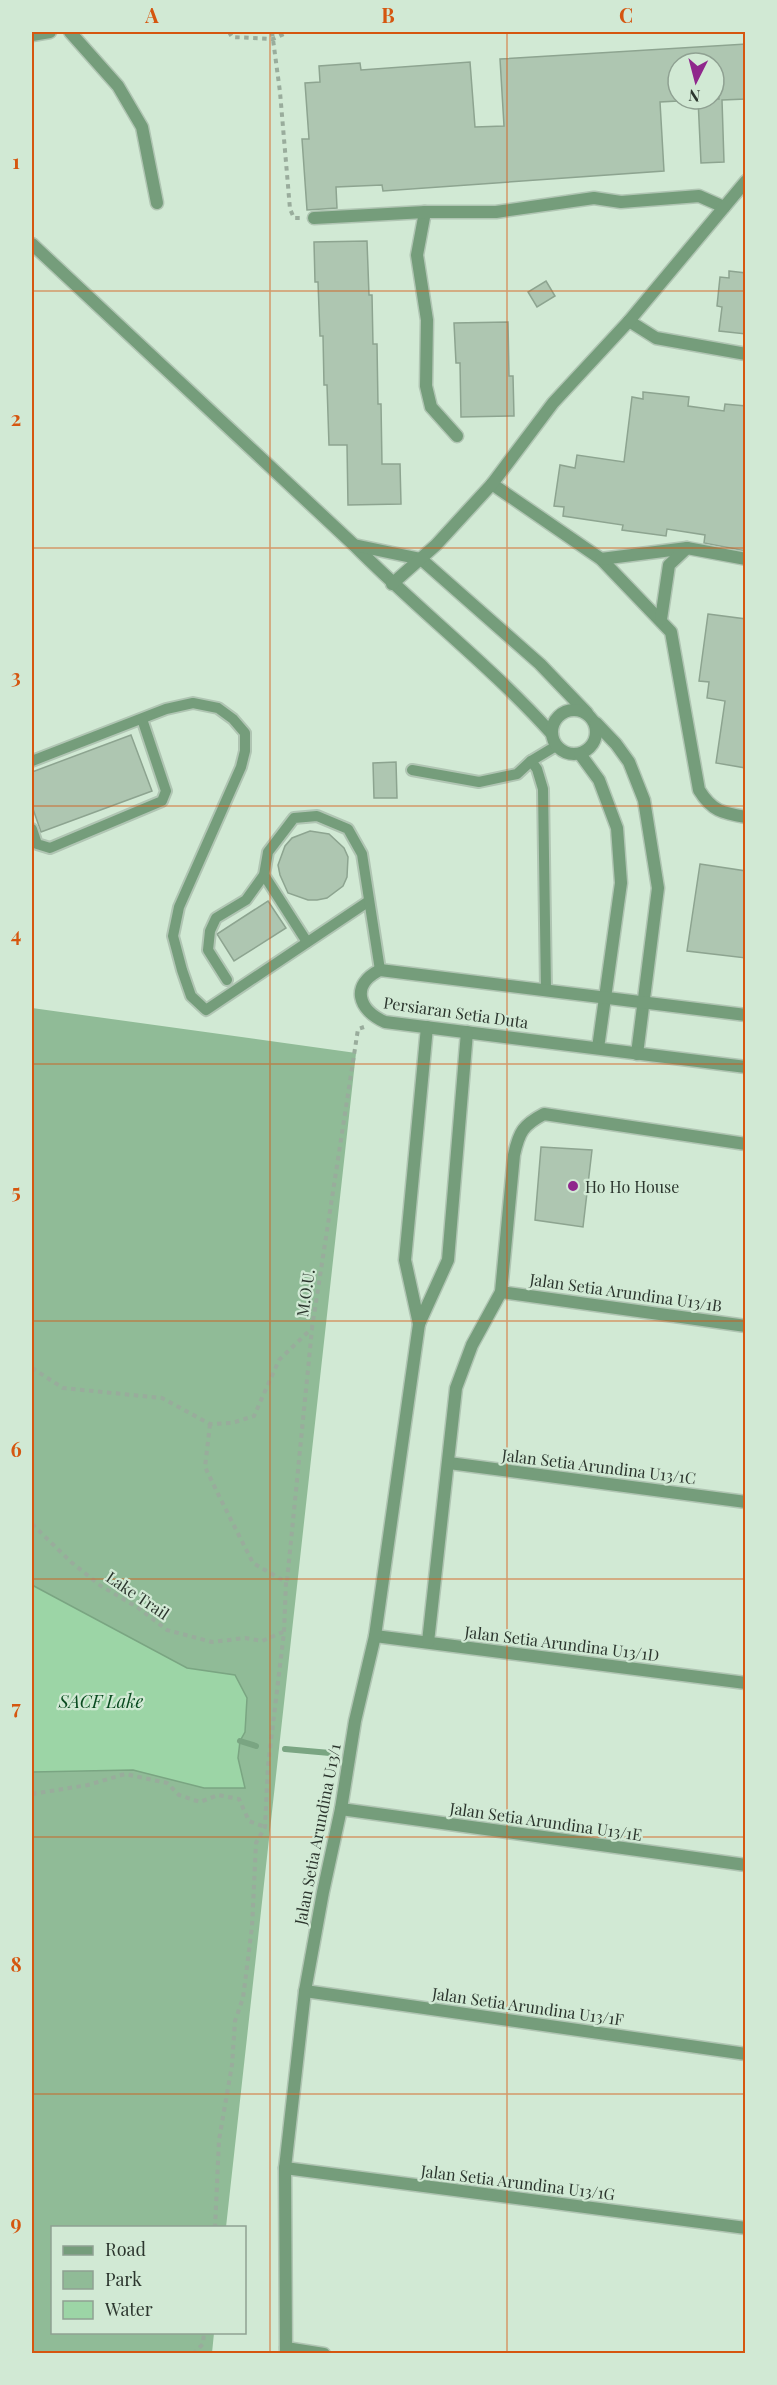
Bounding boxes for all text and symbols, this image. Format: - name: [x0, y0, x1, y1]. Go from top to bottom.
- text: A: [144, 1, 159, 28]
- text: B: [381, 1, 395, 28]
- text: C: [619, 1, 633, 28]
- north arrow: [666, 51, 726, 111]
- text: N: [687, 85, 701, 107]
- text: 1: [12, 147, 20, 174]
- text: 2: [11, 404, 21, 431]
- text: 3: [11, 662, 21, 689]
- text: 4: [11, 920, 21, 947]
- street label: Persiaran Setia Duta: [382, 991, 530, 1033]
- place label: Ho Ho House: [585, 1176, 679, 1197]
- text: 5: [11, 1177, 21, 1204]
- marker: Ho Ho House: [566, 1179, 580, 1193]
- street label: M.O.U.: [291, 1268, 319, 1318]
- street label: Jalan Setia Arundina U13/1B: [527, 1268, 724, 1316]
- text: 6: [10, 1435, 22, 1462]
- street label: Jalan Setia Arundina U13/1C: [500, 1444, 697, 1488]
- street label: Lake Trail: [102, 1566, 174, 1624]
- street label: Jalan Setia Arundina U13/1D: [463, 1621, 660, 1665]
- water label: SACF Lake: [58, 1689, 143, 1713]
- text: 7: [11, 1693, 21, 1720]
- street label: Jalan Setia Arundina U13/1: [289, 1742, 345, 1927]
- street label: Jalan Setia Arundina U13/1E: [448, 1797, 643, 1845]
- text: 8: [10, 1950, 22, 1977]
- street label: Jalan Setia Arundina U13/1F: [430, 1982, 625, 2030]
- street label: Jalan Setia Arundina U13/1G: [419, 2160, 616, 2204]
- text: 9: [10, 2208, 22, 2235]
- legend: [51, 2226, 246, 2334]
- text: Road: [105, 2237, 146, 2261]
- text: Park: [105, 2267, 142, 2291]
- text: Water: [104, 2297, 153, 2321]

